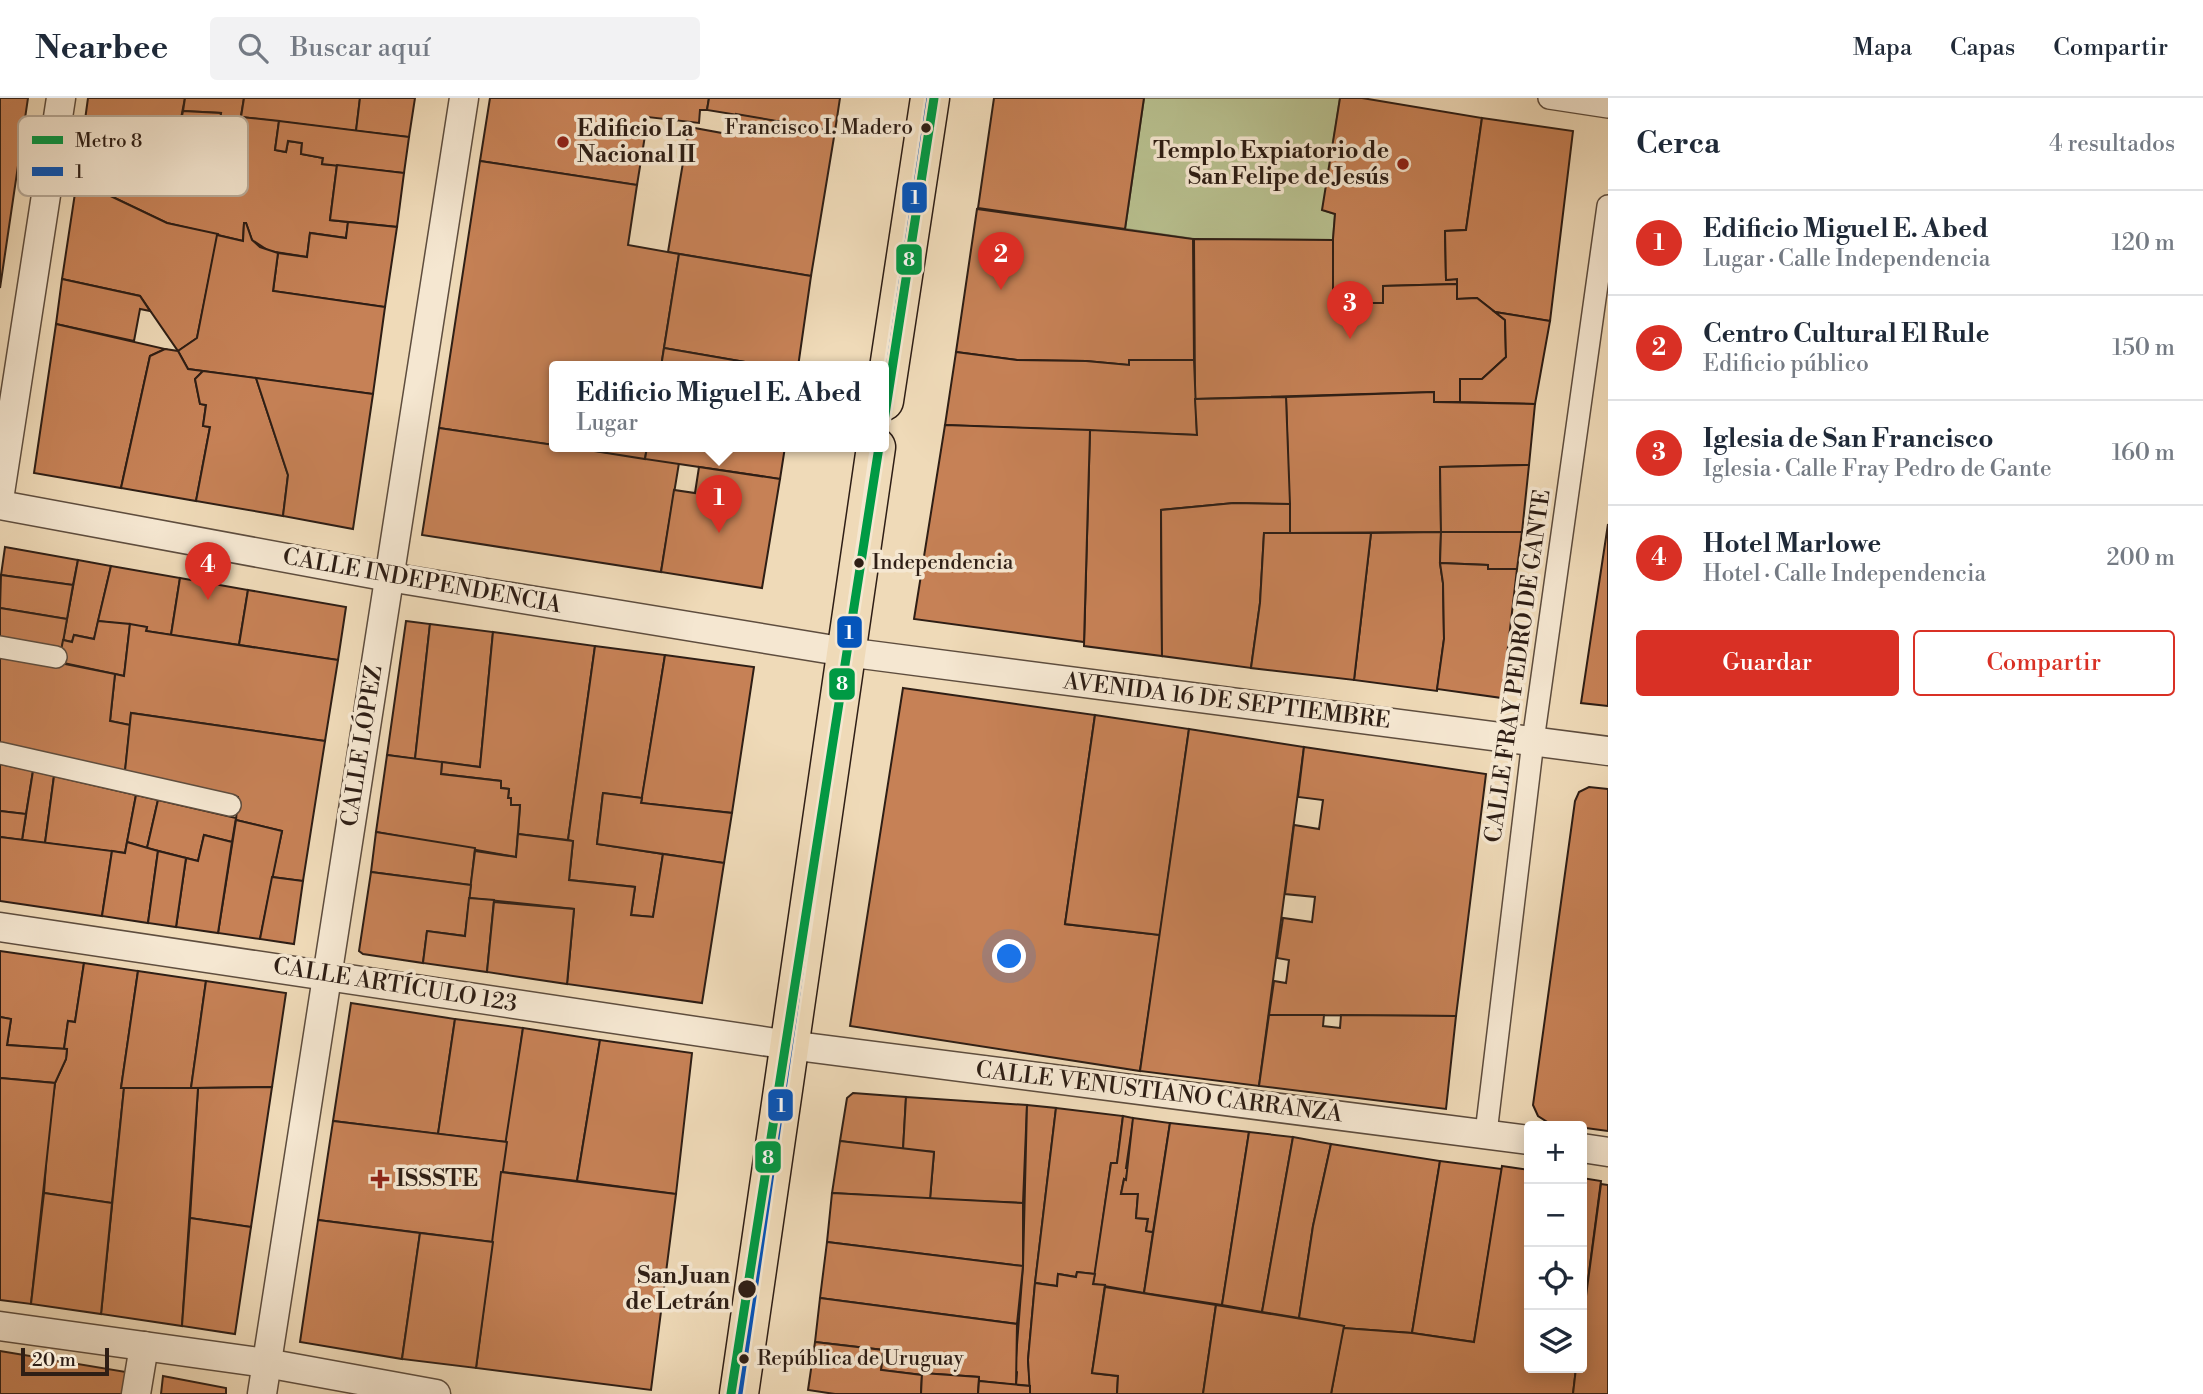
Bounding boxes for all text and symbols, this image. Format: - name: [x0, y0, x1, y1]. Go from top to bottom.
- search box: [210, 17, 700, 80]
- text: Nearbee: [35, 28, 168, 69]
- icon: search: [234, 29, 272, 67]
- text: Buscar aquí: [290, 32, 430, 64]
- text: Mapa: [1853, 33, 1912, 63]
- text: Capas: [1950, 33, 2015, 63]
- text: Compartir: [2053, 33, 2168, 63]
- place label: Edificio La Nacional II: [577, 115, 696, 169]
- place label: Francisco I. Madero: [724, 115, 913, 141]
- legend: [18, 116, 248, 196]
- marker: Francisco I. Madero: [919, 121, 933, 135]
- text: Cerca: [1636, 125, 1720, 163]
- text: Metro 8: [75, 129, 142, 153]
- text: 4 resultados: [2049, 130, 2175, 158]
- marker: Edificio La Nacional II: [555, 134, 571, 150]
- place label: Templo Expiatorio de San Felipe de Jesús: [1153, 137, 1389, 191]
- marker: Templo Expiatorio de San Felipe de Jesús: [1395, 156, 1411, 172]
- text: 1: [75, 160, 83, 184]
- line badge: 1: [901, 181, 928, 214]
- text: 1: [910, 186, 920, 210]
- text: Edificio Miguel E. Abed: [1703, 213, 1988, 245]
- text: 1: [1653, 229, 1665, 257]
- text: 120 m: [2111, 229, 2175, 257]
- pin: 2: [978, 232, 1024, 290]
- line badge: 8: [895, 243, 923, 276]
- text: Lugar · Calle Independencia: [1703, 245, 1990, 273]
- text: 8: [903, 248, 915, 272]
- pin: 3: [1327, 281, 1373, 339]
- text: Centro Cultural El Rule: [1703, 318, 1989, 350]
- text: 2: [1652, 334, 1666, 362]
- text: 150 m: [2112, 334, 2175, 362]
- text: Edificio público: [1703, 350, 1869, 378]
- popup: [549, 361, 889, 452]
- text: Edificio Miguel E. Abed: [576, 377, 862, 409]
- text: Lugar: [576, 409, 638, 437]
- text: Iglesia de San Francisco: [1703, 423, 1994, 455]
- text: 3: [1652, 439, 1666, 467]
- text: 160 m: [2112, 439, 2175, 467]
- text: Iglesia · Calle Fray Pedro de Gante: [1703, 455, 2052, 483]
- pin: 1: [696, 475, 742, 533]
- street label: CALLE FRAY PEDRO DE GANTE: [1479, 488, 1557, 844]
- text: Hotel Marlowe: [1703, 528, 1881, 560]
- pin: 4: [185, 542, 231, 600]
- street label: CALLE INDEPENDENCIA: [280, 543, 565, 620]
- text: 4: [1651, 544, 1667, 572]
- text: 200 m: [2107, 544, 2175, 572]
- place label: Independencia: [872, 550, 1014, 576]
- marker: Independencia: [852, 556, 866, 570]
- text: Hotel · Calle Independencia: [1703, 560, 1986, 588]
- line badge: 1: [836, 615, 863, 649]
- text: 1: [844, 621, 854, 645]
- button: Guardar: [1636, 630, 1899, 696]
- button: Compartir: [1913, 630, 2175, 696]
- street label: CALLE LÓPEZ: [332, 663, 389, 829]
- line badge: 8: [828, 667, 856, 701]
- street label: AVENIDA 16 DE SEPTIEMBRE: [1061, 667, 1392, 735]
- text: 8: [836, 672, 848, 696]
- your location: [992, 939, 1026, 973]
- street label: CALLE ARTÍCULO 123: [271, 950, 519, 1018]
- street label: CALLE VENUSTIANO CARRANZA: [974, 1056, 1345, 1129]
- line badge: 1: [767, 1088, 794, 1122]
- text: 1: [776, 1094, 786, 1118]
- map controls: [1524, 1121, 1587, 1373]
- button: +: [1524, 1121, 1587, 1184]
- line badge: 8: [754, 1140, 782, 1174]
- text: 8: [762, 1146, 774, 1170]
- place label: ISSSTE: [396, 1165, 478, 1193]
- marker: ISSSTE: [370, 1169, 390, 1189]
- button: −: [1524, 1184, 1587, 1247]
- button: locate: [1524, 1247, 1587, 1310]
- place label: San Juan de Letrán: [625, 1262, 730, 1316]
- marker: San Juan de Letrán: [736, 1278, 758, 1300]
- button: layers: [1524, 1310, 1587, 1373]
- scale bar: [21, 1345, 108, 1377]
- place label: República de Uruguay: [757, 1346, 965, 1372]
- text: 20 m: [32, 1348, 76, 1372]
- marker: República de Uruguay: [737, 1352, 751, 1366]

